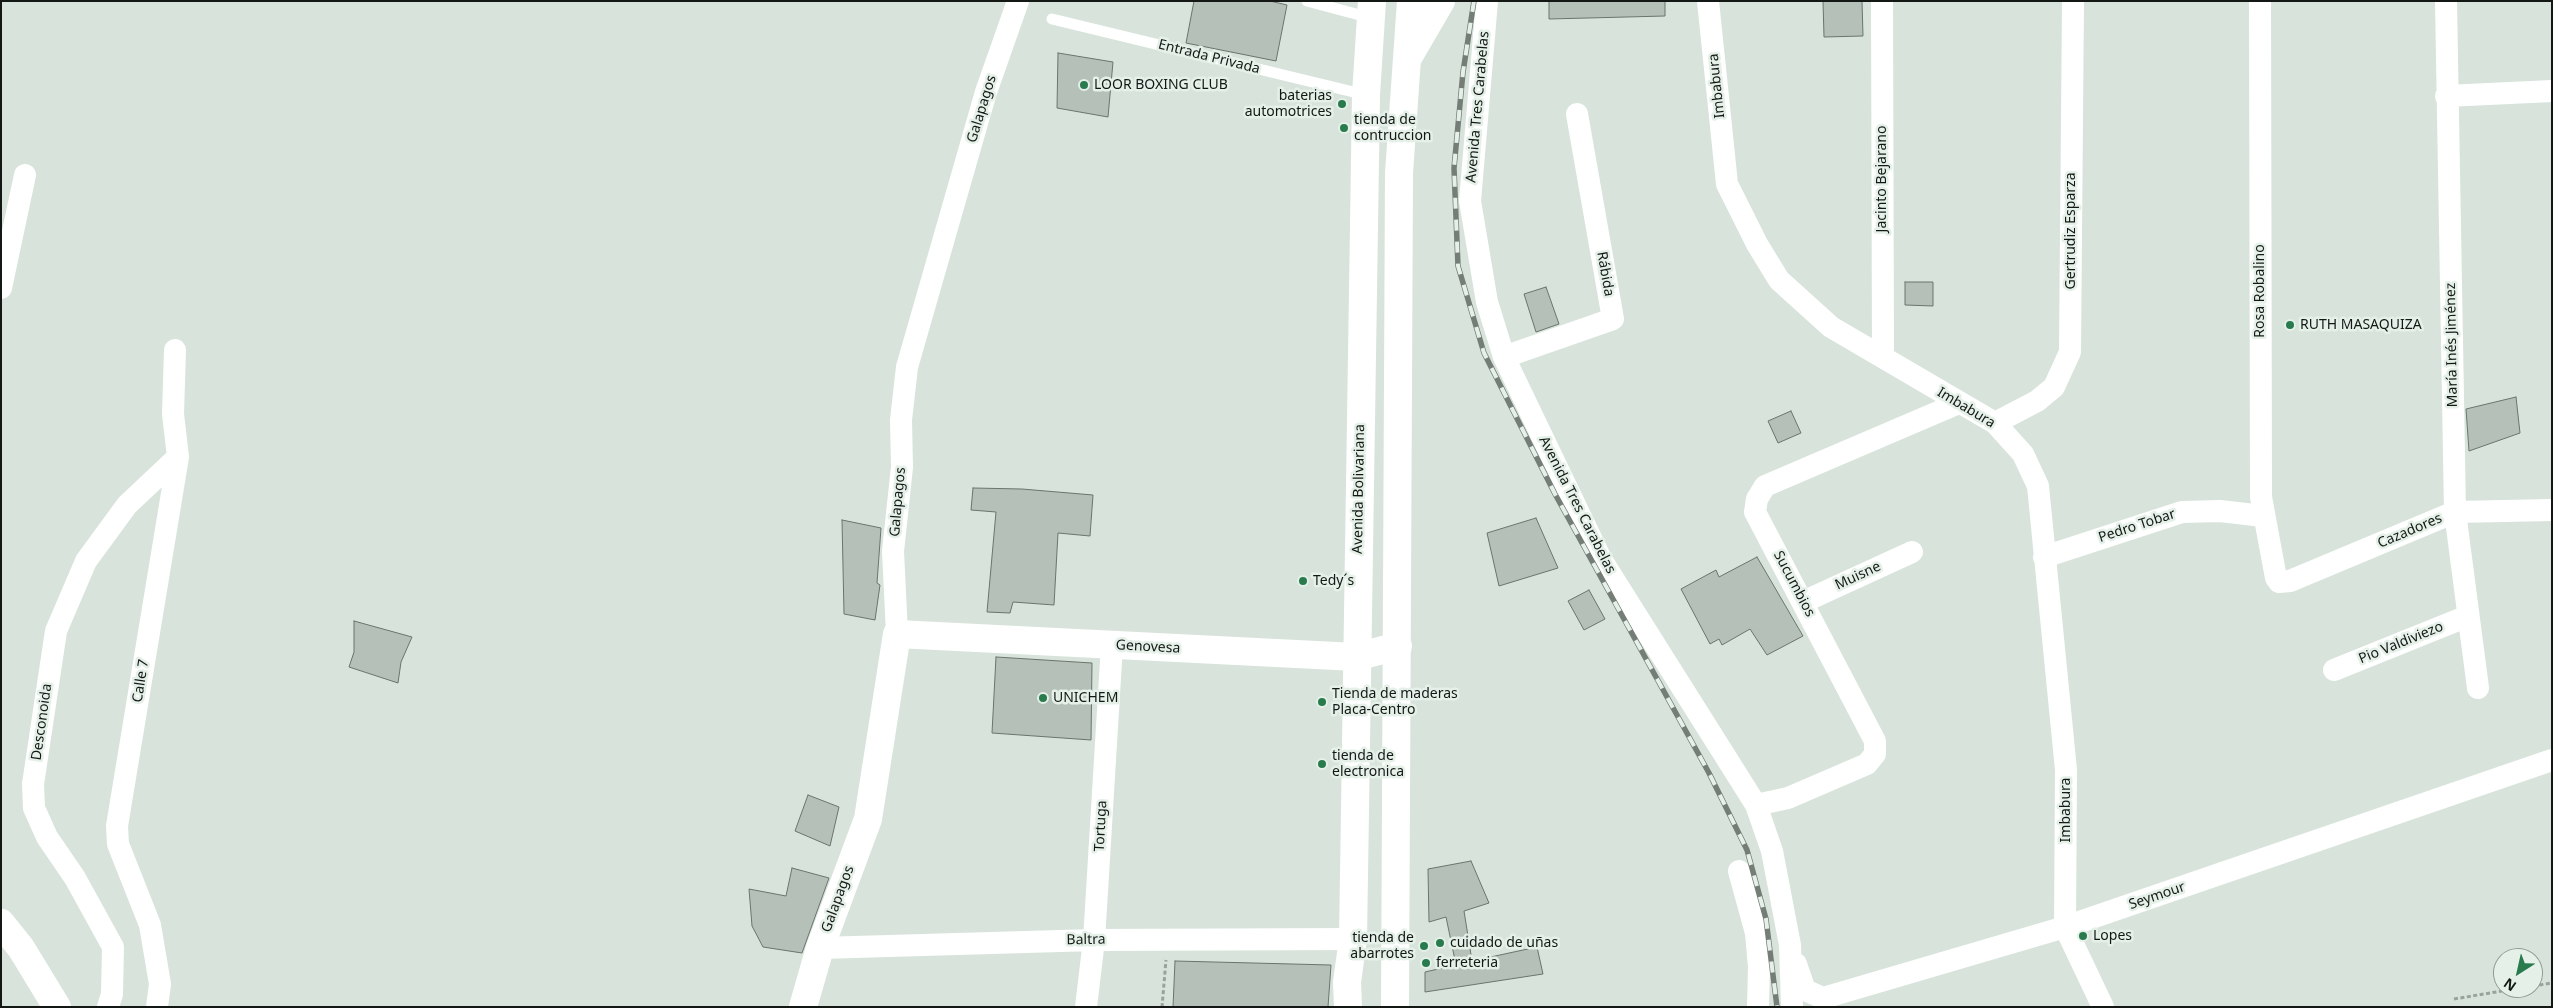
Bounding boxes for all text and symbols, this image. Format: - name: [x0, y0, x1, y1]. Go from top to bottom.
- street label: Avenida Tres Carabelas: [1463, 31, 1493, 183]
- street label: Entrada Privada: [1156, 36, 1262, 78]
- street label: Imbabura: [1705, 53, 1729, 119]
- street label: Galapagos: [964, 73, 1000, 145]
- place label: LOOR BOXING CLUB: [1094, 77, 1228, 93]
- marker: LOOR BOXING CLUB: [1078, 79, 1090, 91]
- place label: baterias automotrices: [1245, 88, 1332, 120]
- marker: baterias automotrices: [1336, 98, 1348, 110]
- place label: tienda de contruccion: [1354, 112, 1432, 144]
- marker: tienda de contruccion: [1338, 122, 1350, 134]
- street label: Jacinto Bejarano: [1874, 126, 1890, 232]
- street label: Gertrudiz Esparza: [2063, 173, 2079, 289]
- street label: Rosa Robalino: [2252, 244, 2268, 338]
- street label: Rábida: [1593, 250, 1617, 298]
- street label: María Inés Jiménez: [2443, 283, 2461, 407]
- place label: RUTH MASAQUIZA: [2300, 317, 2422, 333]
- marker: RUTH MASAQUIZA: [2284, 319, 2296, 331]
- street label: Imbabura: [1934, 384, 1998, 432]
- street label: Avenida Bolivariana: [1349, 424, 1369, 554]
- street label: Avenida Tres Carabelas: [1535, 434, 1619, 576]
- street label: Galapagos: [887, 467, 909, 537]
- street label: Pedro Tobar: [2096, 506, 2178, 546]
- street label: Cazadores: [2375, 510, 2445, 552]
- street label: Sucumbios: [1770, 548, 1818, 620]
- street label: Muisne: [1833, 558, 1883, 594]
- place label: Tedy´s: [1313, 573, 1354, 589]
- marker: Tedy´s: [1297, 575, 1309, 587]
- street label: Pio Valdiviezo: [2356, 618, 2446, 668]
- street label: Genovesa: [1115, 637, 1181, 657]
- street label: Calle 7: [129, 658, 153, 704]
- street label: Desconoida: [28, 683, 56, 761]
- place label: Tienda de maderas Placa-Centro: [1332, 686, 1458, 719]
- place label: UNICHEM: [1053, 690, 1118, 706]
- marker: UNICHEM: [1037, 692, 1049, 704]
- marker: Tienda de maderas Placa-Centro: [1316, 696, 1328, 708]
- place label: tienda de electronica: [1332, 748, 1404, 780]
- marker: tienda de electronica: [1316, 758, 1328, 770]
- street label: Imbabura: [2058, 778, 2074, 842]
- street label: Tortuga: [1091, 800, 1111, 852]
- street label: Galapagos: [818, 863, 858, 935]
- street label: Seymour: [2127, 879, 2187, 913]
- place label: Lopes: [2093, 928, 2132, 944]
- place label: tienda de abarrotes: [1350, 930, 1414, 962]
- marker: Lopes: [2077, 930, 2089, 942]
- street label: Baltra: [1066, 931, 1106, 949]
- place label: cuidado de uñas: [1450, 935, 1558, 951]
- marker: cuidado de uñas: [1434, 937, 1446, 949]
- marker: tienda de abarrotes: [1418, 940, 1430, 952]
- north arrow: [2493, 948, 2543, 998]
- place label: ferreteria: [1436, 955, 1498, 971]
- marker: ferreteria: [1420, 957, 1432, 969]
- text: N: [2500, 974, 2520, 996]

